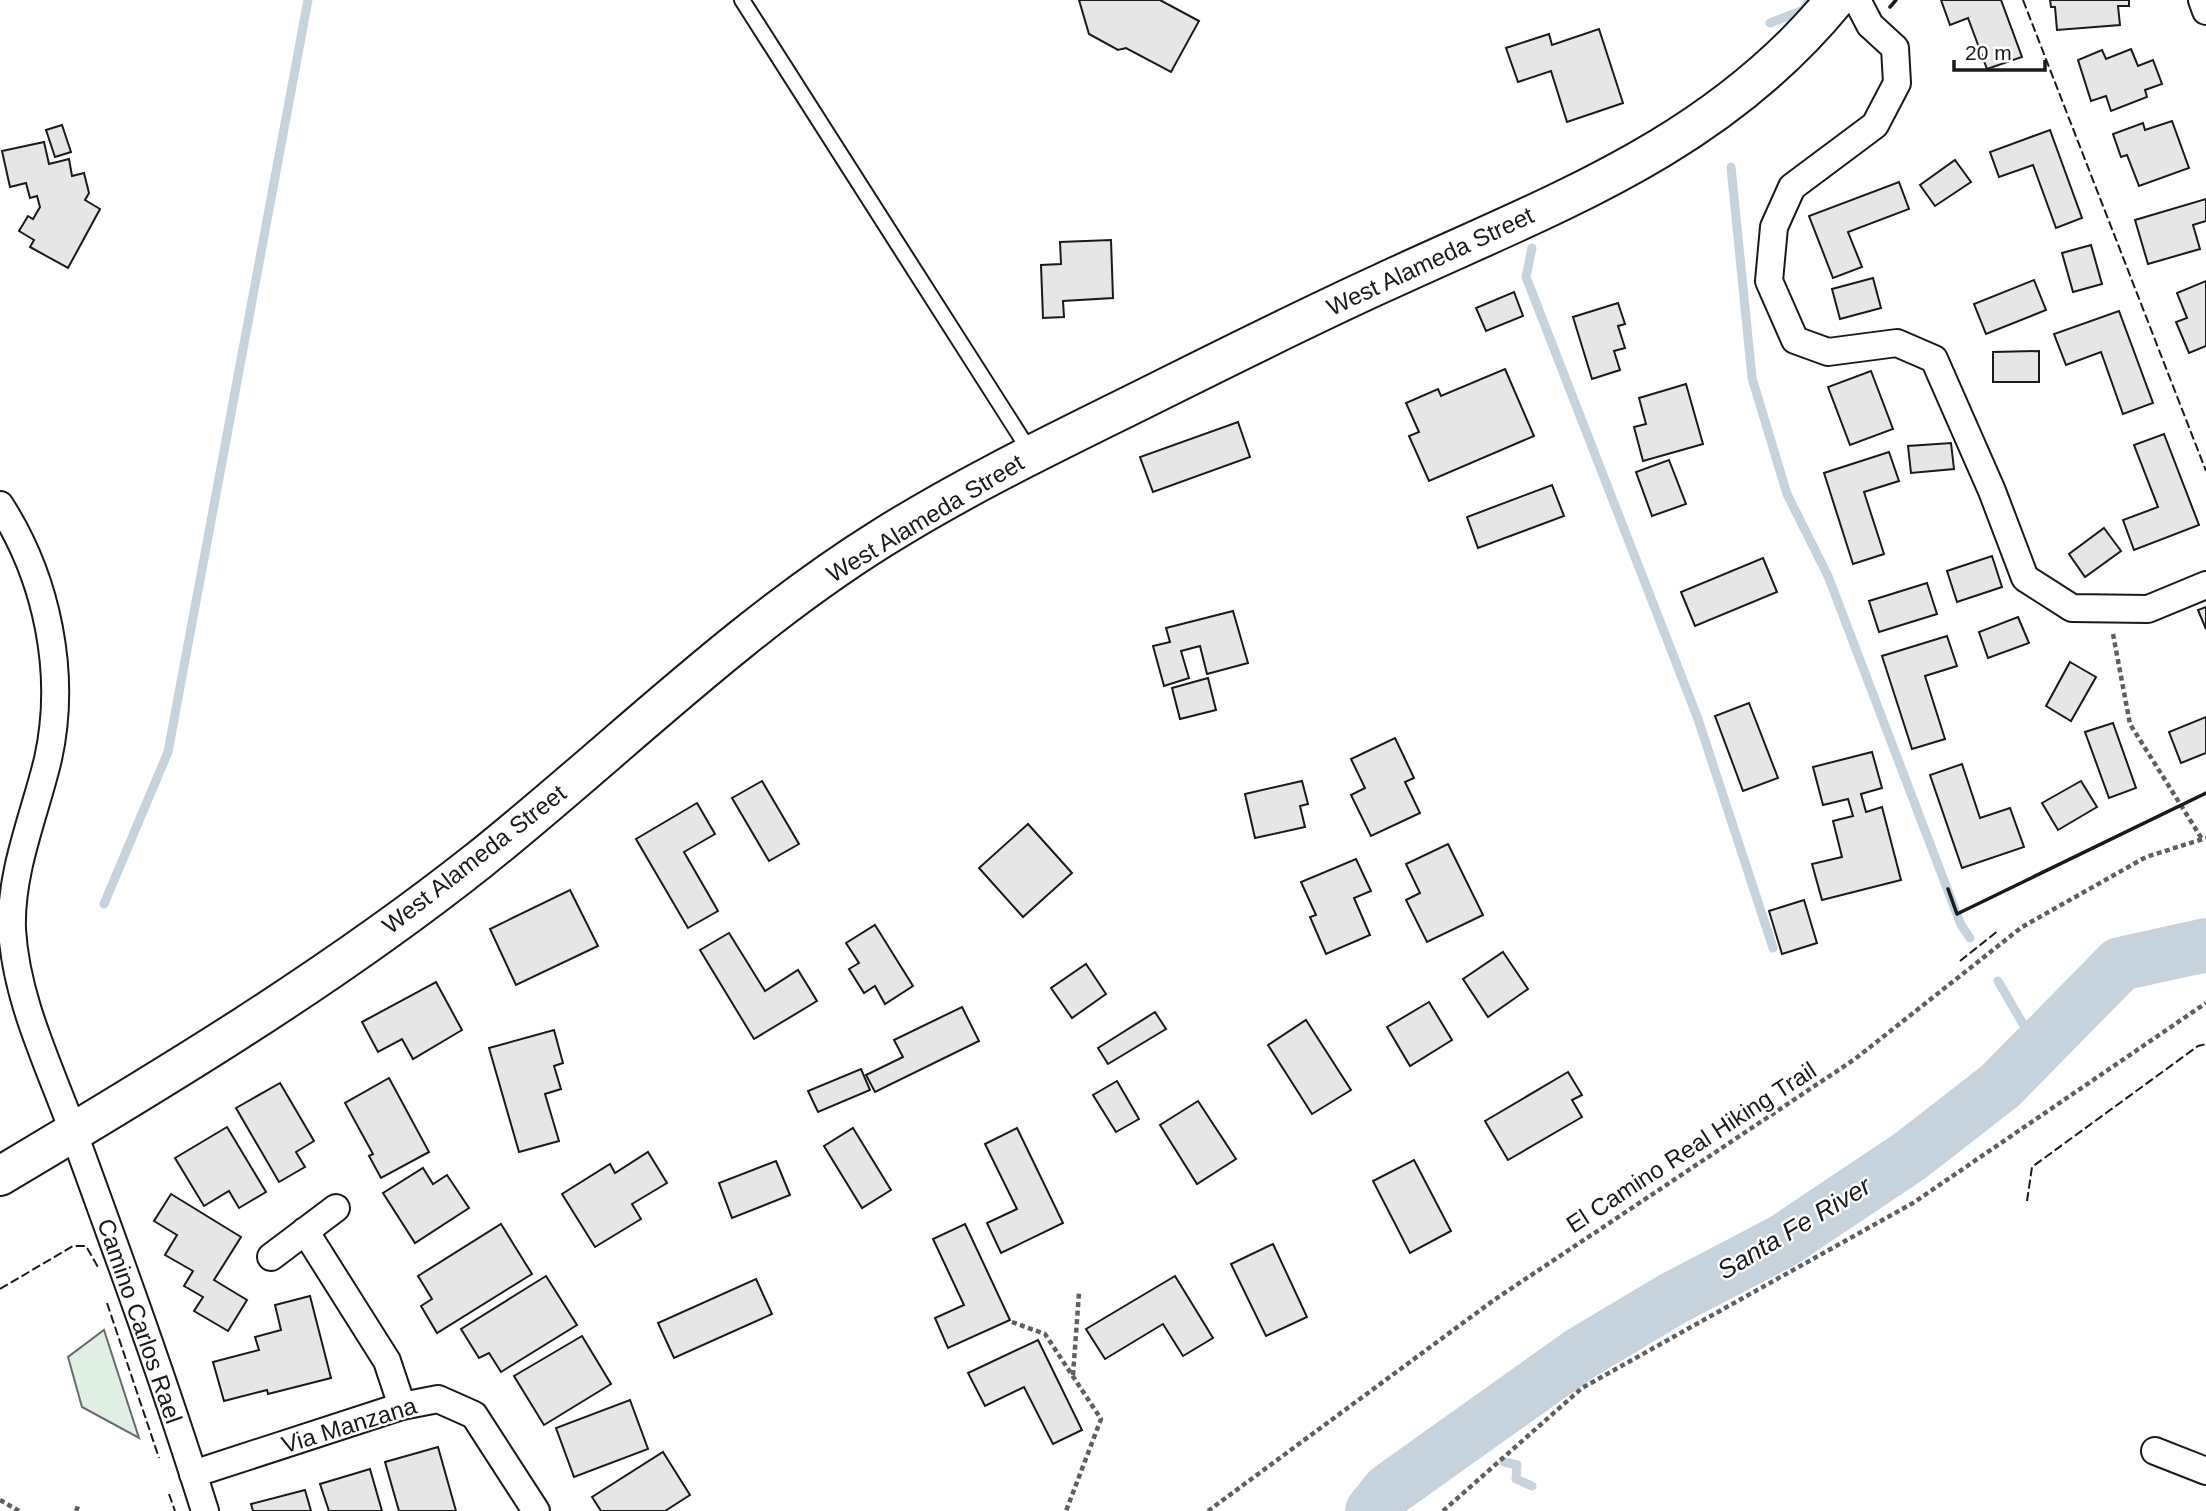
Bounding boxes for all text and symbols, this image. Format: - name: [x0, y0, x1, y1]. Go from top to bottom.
- scale bar: [1954, 28, 2045, 72]
- text: 20 m: [1965, 41, 2012, 64]
- street label: West Alameda Street: [1322, 201, 1538, 321]
- street label: West Alameda Street: [822, 448, 1029, 588]
- street label: West Alameda Street: [377, 779, 571, 939]
- street label: El Camino Real Hiking Trail: [1561, 1056, 1821, 1238]
- water label: Santa Fe River: [1712, 1170, 1877, 1286]
- street label: Camino Carlos Rael: [92, 1215, 188, 1427]
- street label: Via Manzana: [278, 1391, 420, 1458]

